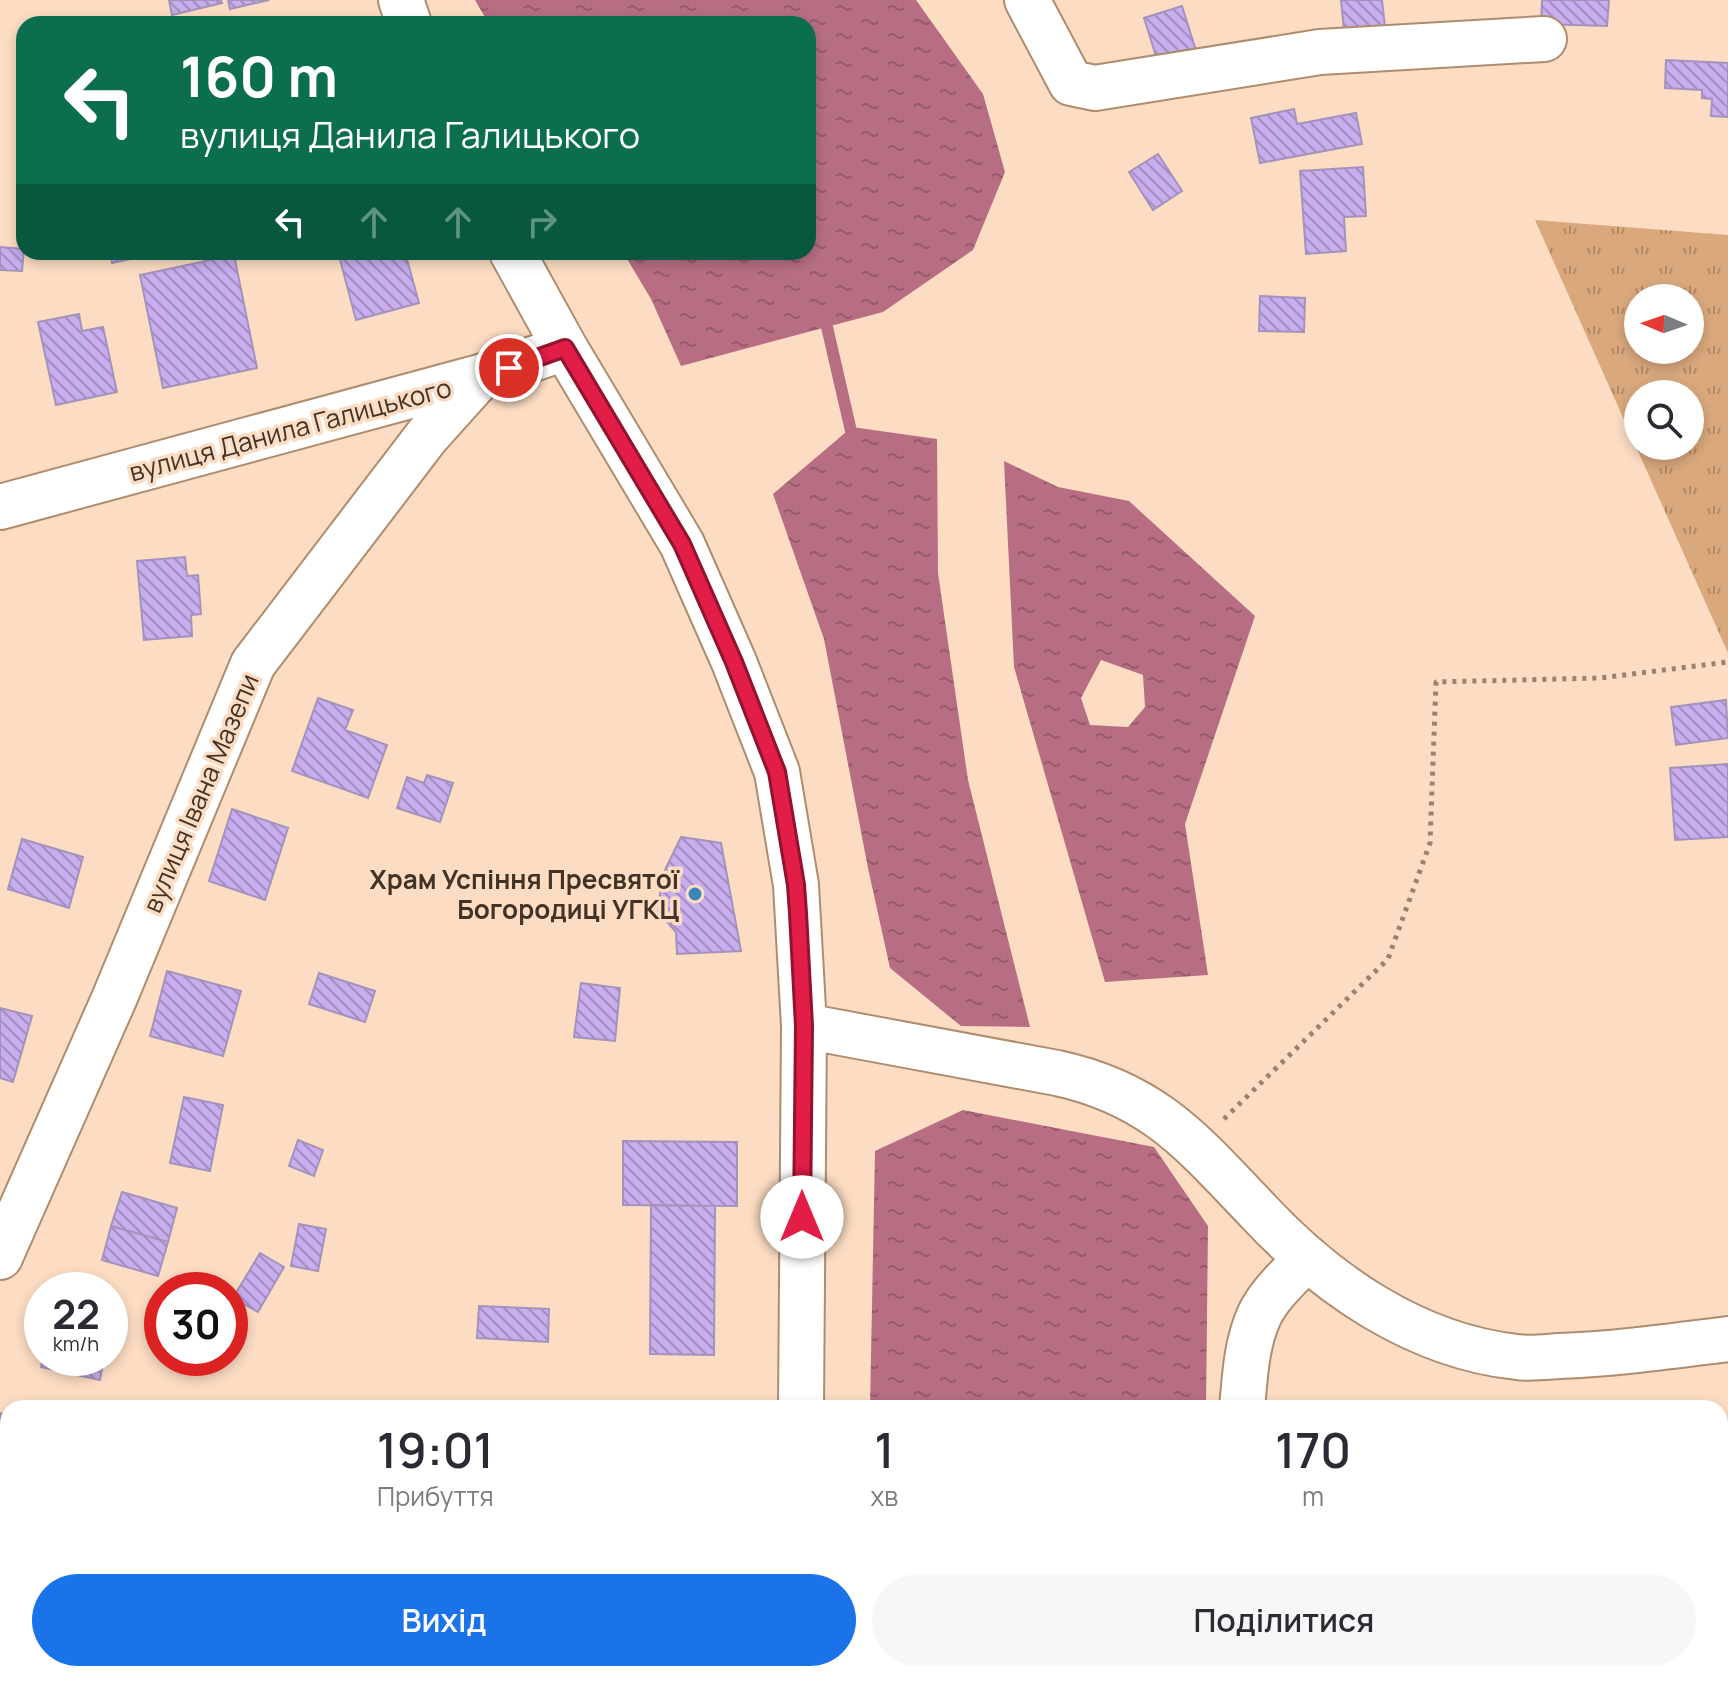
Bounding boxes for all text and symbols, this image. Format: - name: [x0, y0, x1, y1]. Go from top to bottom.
- text: 160 m: [180, 37, 338, 114]
- icon: left: [48, 48, 152, 152]
- text: вулиця Данила Галицького: [180, 110, 640, 159]
- icon: left: [268, 200, 312, 244]
- icon: ahead: [352, 200, 396, 244]
- icon: ahead: [436, 200, 480, 244]
- icon: right: [520, 200, 564, 244]
- north arrow: [1624, 284, 1704, 364]
- map controls: [1624, 284, 1704, 460]
- pin: [475, 334, 543, 402]
- icon: arrive: [487, 346, 531, 390]
- street label: вулиця Данила Галицького: [125, 369, 455, 489]
- button: search: [1624, 380, 1704, 460]
- street label: вулиця Івана Мазепи: [133, 668, 267, 918]
- place label: Храм Успіння Пресвятої Богородиці УГКЦ: [370, 861, 680, 927]
- marker: Храм Успіння Пресвятої Богородиці УГКЦ: [686, 885, 704, 903]
- position arrow: [760, 1175, 844, 1259]
- speed limit sign: 30: [144, 1272, 248, 1376]
- text: 22: [52, 1286, 100, 1341]
- text: km/h: [53, 1330, 99, 1357]
- text: 19:01: [377, 1417, 494, 1482]
- text: 1: [874, 1417, 894, 1482]
- text: 170: [1275, 1417, 1351, 1482]
- text: Прибуття: [377, 1478, 494, 1514]
- text: хв: [871, 1478, 898, 1514]
- text: m: [1302, 1478, 1324, 1514]
- button: Вихід: [32, 1574, 856, 1666]
- button: Поділитися: [872, 1574, 1696, 1666]

